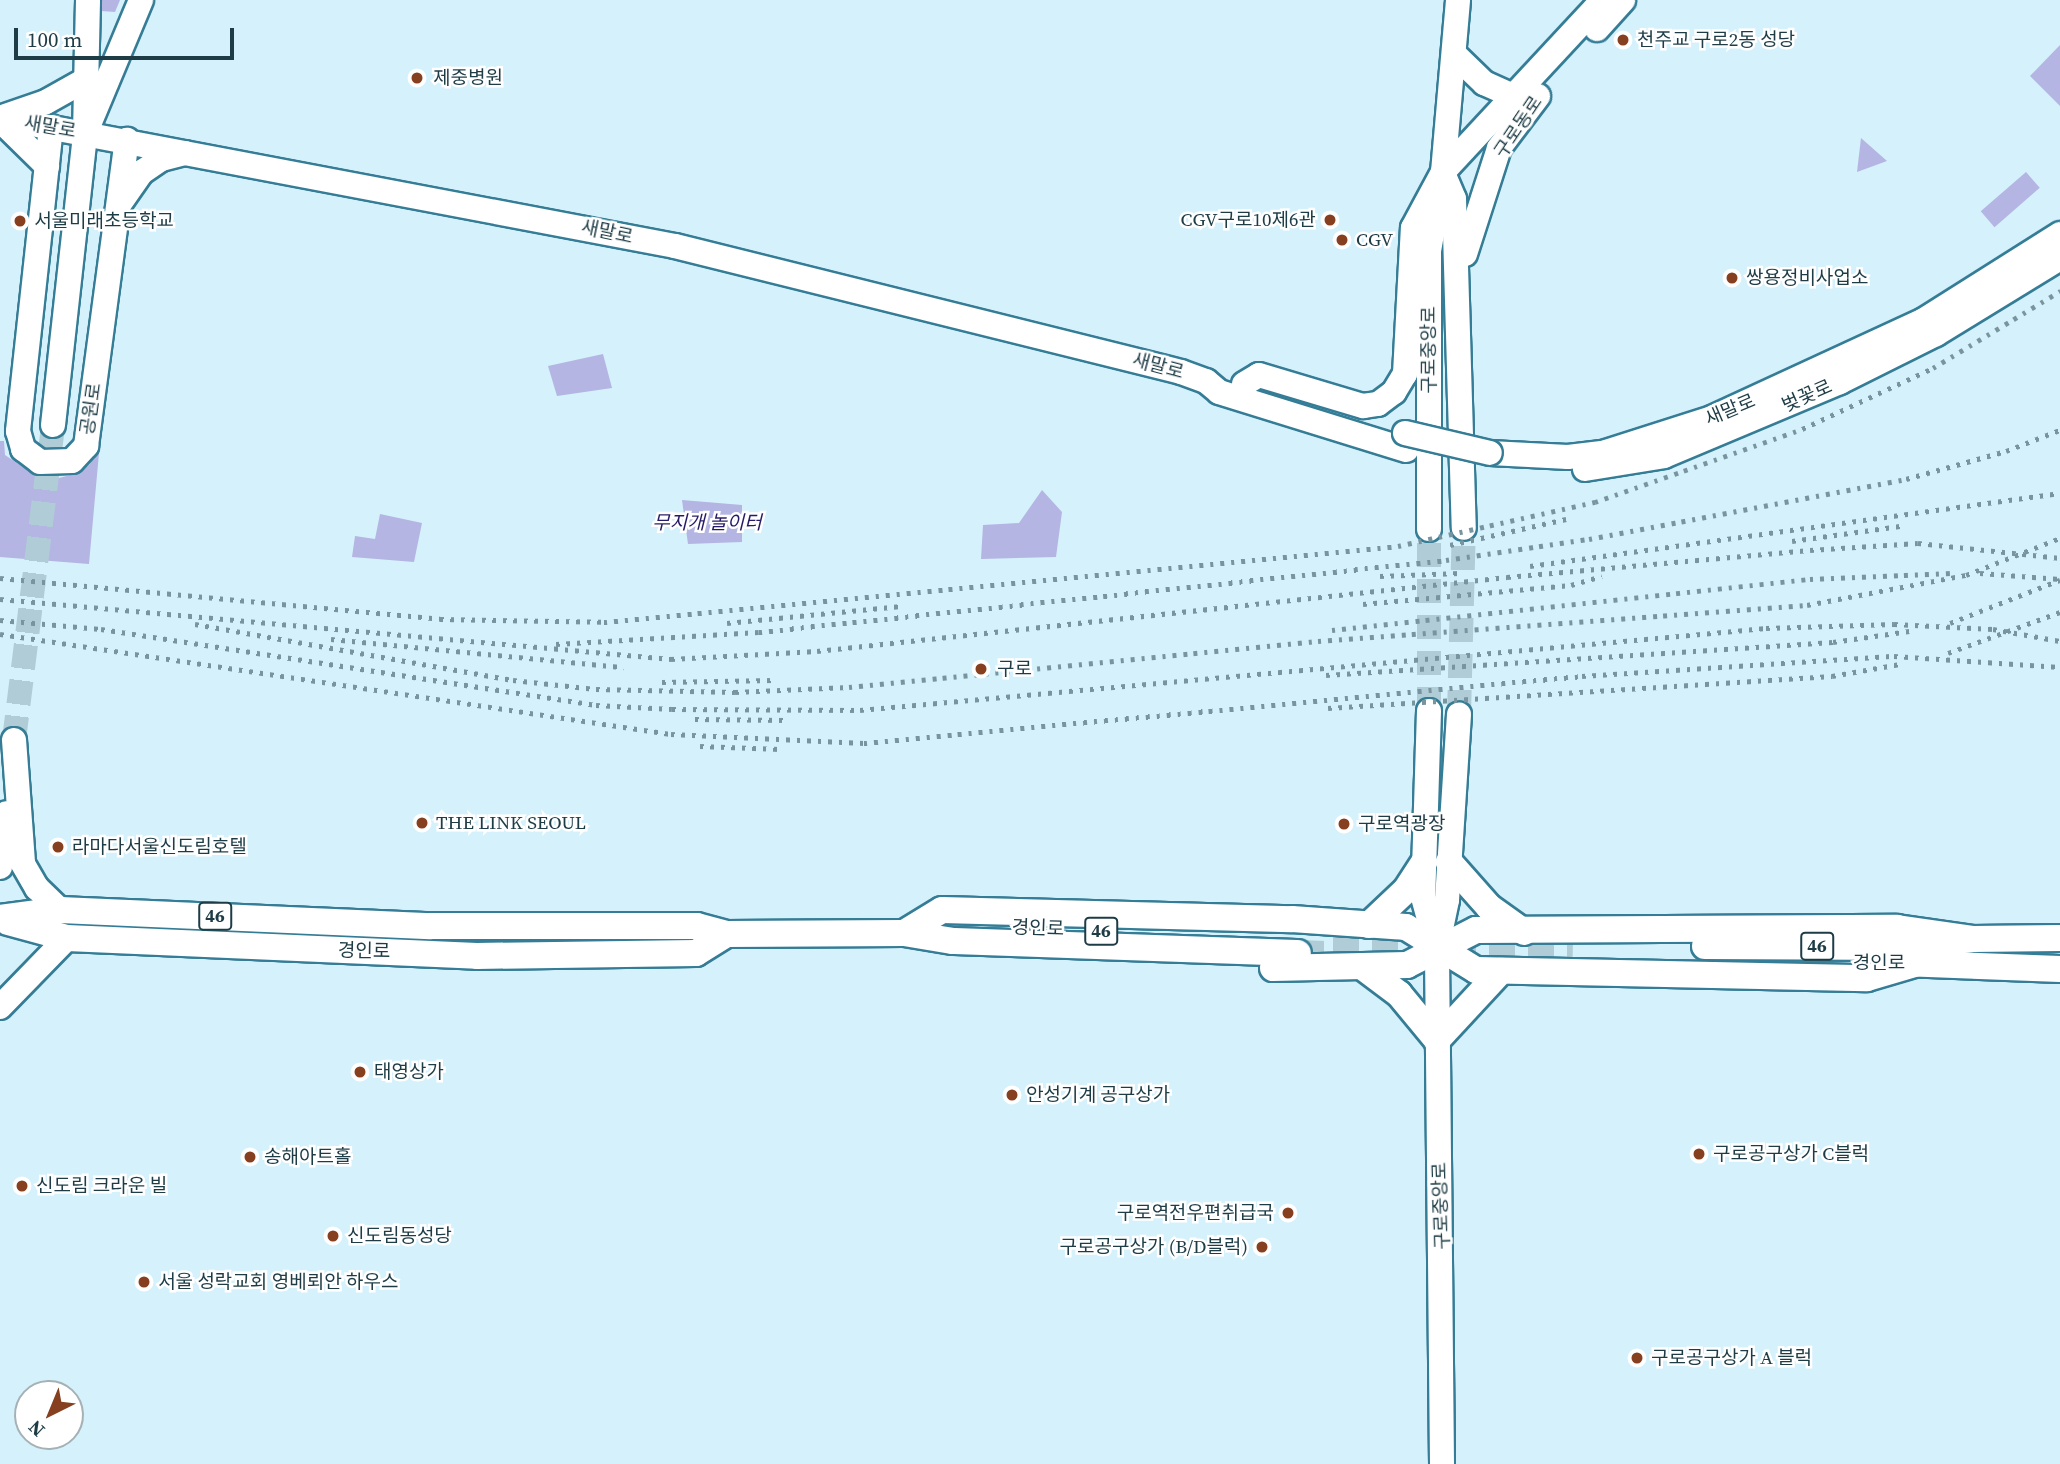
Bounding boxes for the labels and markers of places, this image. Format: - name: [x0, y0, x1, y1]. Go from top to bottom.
- place label: 천주교 구로2동 성당: [1637, 29, 1795, 51]
- marker: 천주교 구로2동 성당: [1615, 32, 1631, 48]
- place label: 제중병원: [433, 67, 503, 89]
- marker: 제중병원: [407, 68, 427, 88]
- place label: CGV구로10제6관: [1181, 209, 1316, 231]
- place label: 서울미래초등학교: [34, 210, 174, 232]
- marker: CGV구로10제6관: [1322, 212, 1338, 228]
- marker: 서울미래초등학교: [12, 213, 28, 229]
- place label: CGV: [1356, 229, 1393, 251]
- marker: CGV: [1334, 232, 1350, 248]
- place label: 쌍용정비사업소: [1746, 267, 1868, 289]
- marker: 쌍용정비사업소: [1724, 270, 1740, 286]
- place label: 구로: [997, 658, 1032, 680]
- marker: 구로: [971, 659, 991, 679]
- place label: THE LINK SEOUL: [436, 812, 586, 834]
- place label: 구로역광장: [1358, 813, 1445, 835]
- marker: THE LINK SEOUL: [414, 815, 430, 831]
- marker: 구로역광장: [1336, 816, 1352, 832]
- place label: 라마다서울신도림호텔: [72, 836, 247, 858]
- marker: 라마다서울신도림호텔: [50, 839, 66, 855]
- place label: 태영상가: [374, 1061, 444, 1083]
- marker: 태영상가: [352, 1064, 368, 1080]
- place label: 안성기계 공구상가: [1026, 1084, 1170, 1106]
- marker: 안성기계 공구상가: [1004, 1087, 1020, 1103]
- place label: 구로공구상가 C블럭: [1713, 1143, 1869, 1165]
- place label: 송해아트홀: [264, 1146, 351, 1168]
- marker: 구로공구상가 C블럭: [1691, 1146, 1707, 1162]
- marker: 송해아트홀: [242, 1149, 258, 1165]
- place label: 신도림 크라운 빌: [36, 1175, 167, 1197]
- marker: 신도림 크라운 빌: [14, 1178, 30, 1194]
- place label: 구로역전우편취급국: [1117, 1202, 1274, 1224]
- marker: 구로역전우편취급국: [1280, 1205, 1296, 1221]
- place label: 신도림동성당: [347, 1225, 452, 1247]
- marker: 신도림동성당: [325, 1228, 341, 1244]
- place label: 구로공구상가 (B/D블럭): [1060, 1236, 1248, 1258]
- marker: 구로공구상가 (B/D블럭): [1254, 1239, 1270, 1255]
- place label: 서울 성락교회 영베뢰안 하우스: [158, 1271, 399, 1293]
- marker: 서울 성락교회 영베뢰안 하우스: [136, 1274, 152, 1290]
- place label: 구로공구상가 A 블럭: [1651, 1347, 1812, 1369]
- marker: 구로공구상가 A 블럭: [1629, 1350, 1645, 1366]

